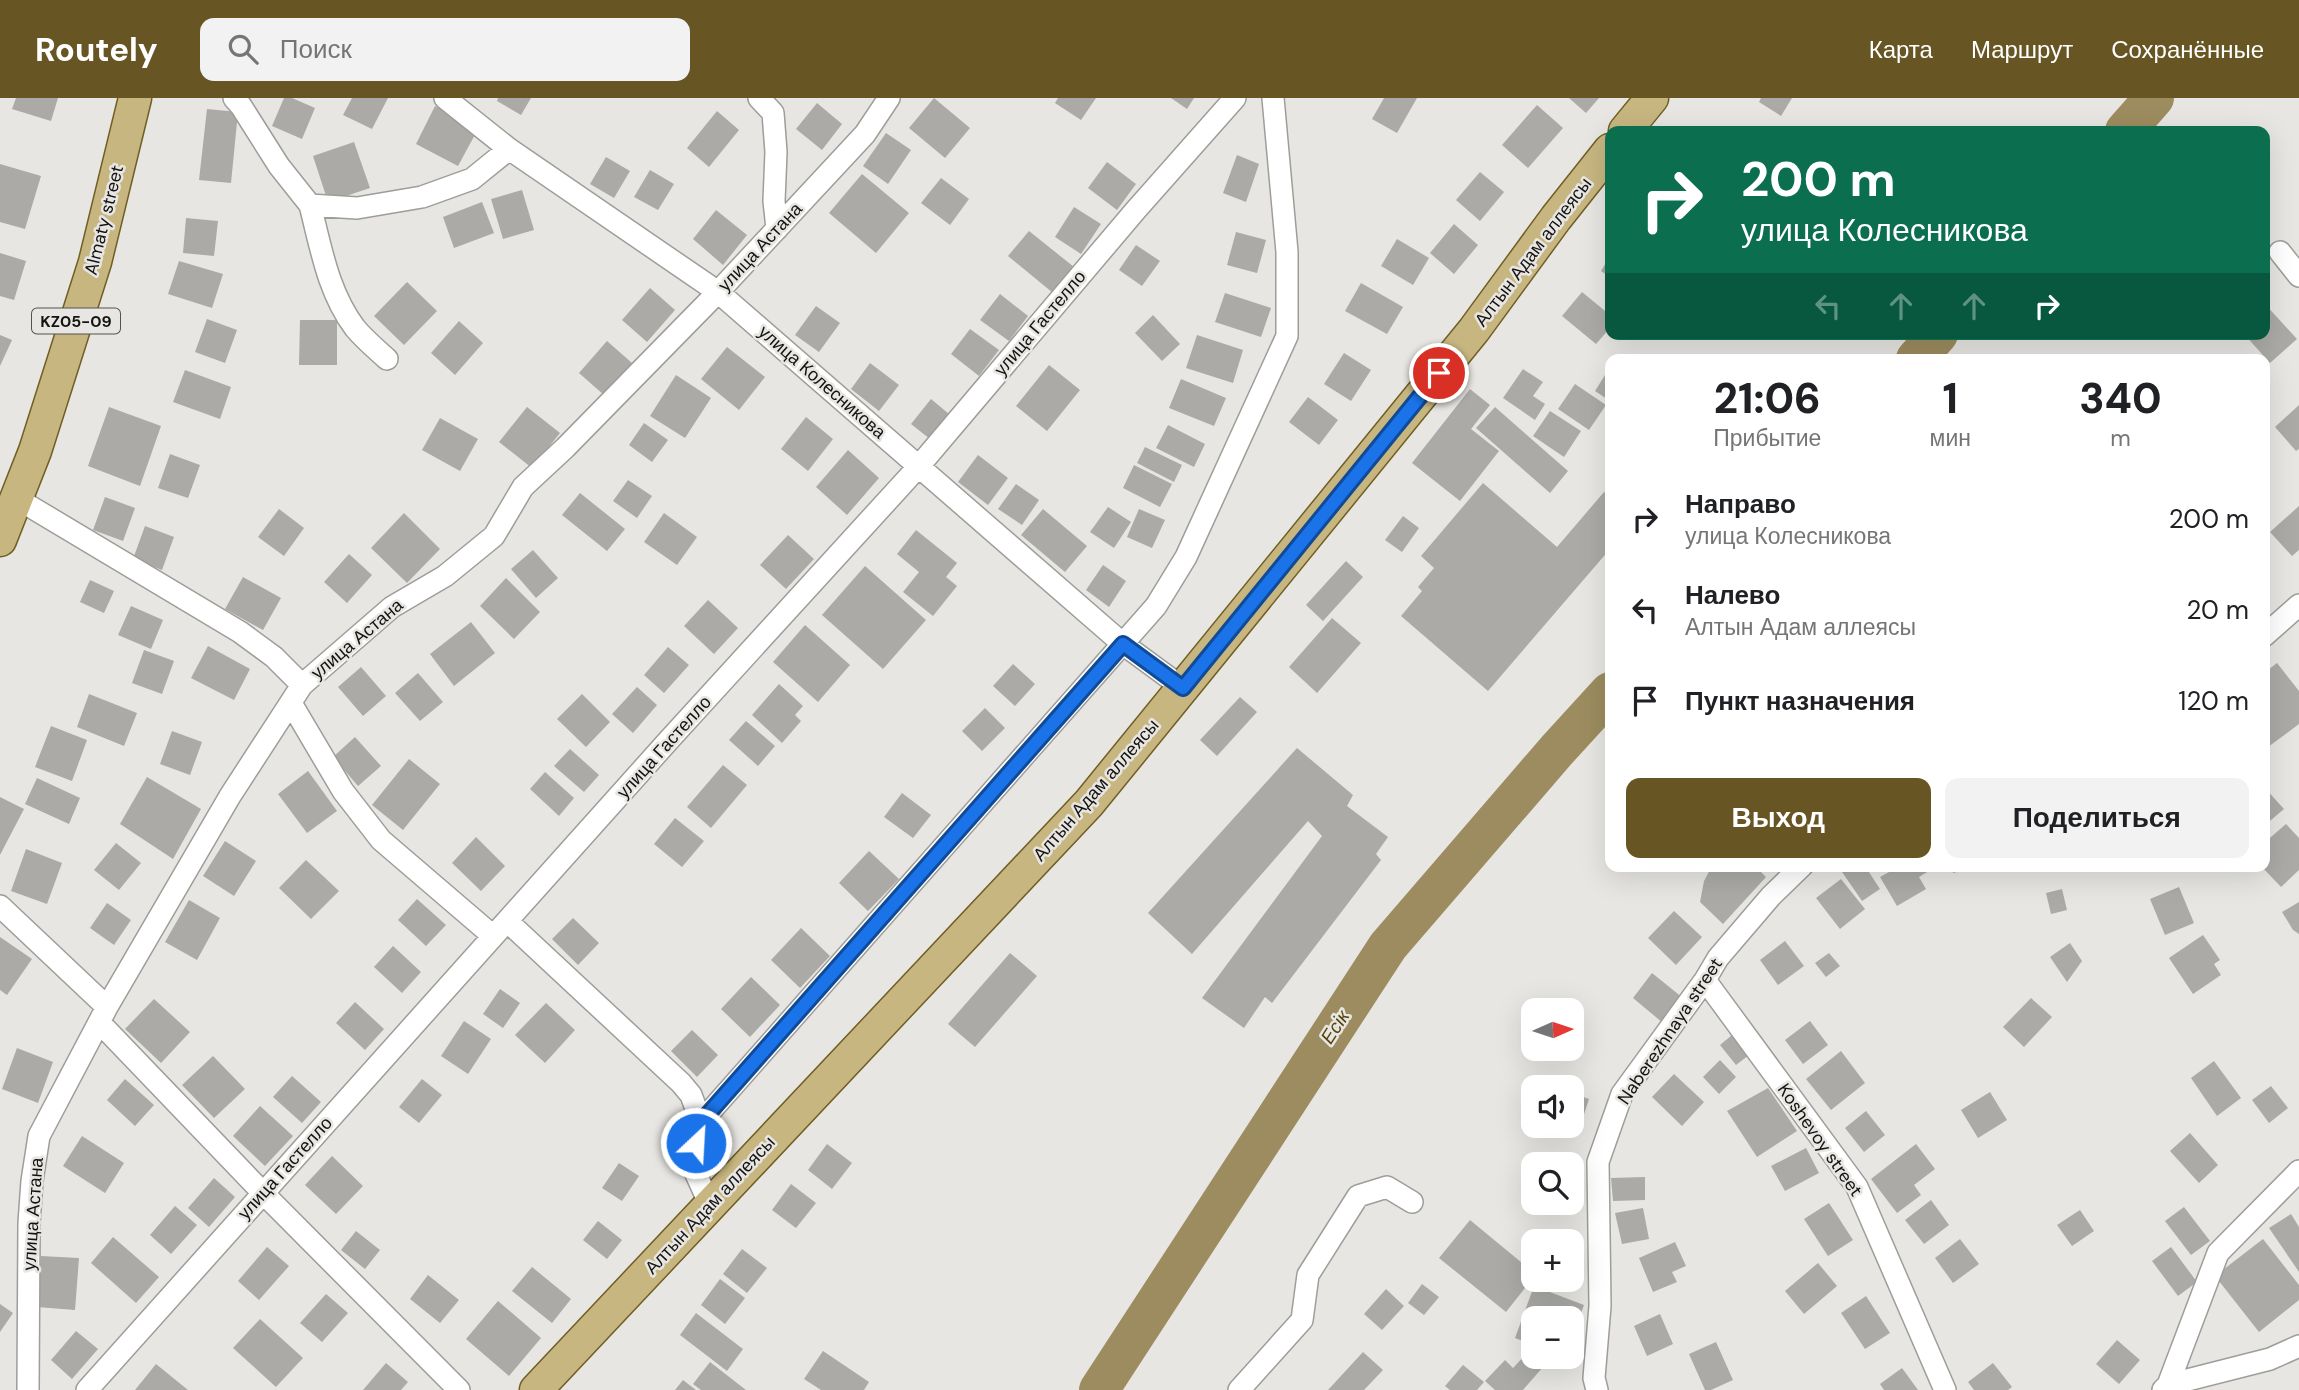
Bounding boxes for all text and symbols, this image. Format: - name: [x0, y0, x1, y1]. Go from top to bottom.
- search box: [200, 18, 690, 81]
- text: Routely: [35, 28, 158, 71]
- icon: search: [224, 30, 262, 68]
- text: Поиск: [280, 32, 352, 66]
- text: Карта: [1869, 34, 1933, 65]
- text: Маршрут: [1971, 34, 2073, 65]
- text: Сохранённые: [2111, 34, 2264, 65]
- text: 200 m: [1741, 147, 1896, 211]
- icon: right: [1626, 154, 1717, 245]
- street label: Almaty street: [79, 162, 129, 278]
- street label: Алтын Адам аллеясы: [1469, 173, 1597, 331]
- street label: улица Астана: [713, 197, 808, 297]
- text: улица Колесникова: [1741, 209, 2028, 251]
- street label: улица Гастелло: [989, 265, 1091, 381]
- icon: left: [1809, 287, 1847, 325]
- icon: ahead: [1882, 287, 1920, 325]
- icon: ahead: [1955, 287, 1993, 325]
- icon: right: [2028, 287, 2066, 325]
- road number: KZ05-09: [32, 308, 120, 334]
- street label: улица Колесникова: [753, 320, 891, 445]
- pin: [1409, 343, 1469, 403]
- icon: arrive: [1420, 354, 1458, 392]
- text: 21:06: [1714, 371, 1821, 426]
- text: 1: [1943, 371, 1958, 426]
- text: 340: [2079, 371, 2162, 426]
- text: Прибытие: [1713, 423, 1821, 453]
- text: мин: [1930, 423, 1971, 453]
- text: m: [2110, 423, 2131, 453]
- text: Направо: [1685, 487, 1796, 521]
- icon: right: [1626, 500, 1664, 538]
- text: 200 m: [2169, 502, 2249, 536]
- text: улица Колесникова: [1685, 521, 1891, 551]
- text: Налево: [1685, 578, 1780, 612]
- icon: left: [1626, 591, 1664, 629]
- street label: улица Астана: [306, 593, 409, 685]
- text: 20 m: [2186, 593, 2249, 627]
- text: Алтын Адам аллеясы: [1685, 612, 1916, 642]
- icon: arrive: [1626, 682, 1664, 720]
- text: Пункт назначения: [1685, 684, 1915, 718]
- text: 120 m: [2178, 684, 2249, 718]
- street label: улица Гастелло: [611, 690, 717, 804]
- street label: Алтын Адам аллеясы: [1028, 714, 1164, 866]
- button: Выход: [1626, 778, 1931, 858]
- button: Поделиться: [1945, 778, 2249, 858]
- street label: Naberezhnaya street: [1612, 953, 1728, 1109]
- north arrow: [1521, 998, 1584, 1060]
- map controls: [1521, 998, 1584, 1369]
- water label: Есік: [1315, 1005, 1356, 1049]
- button: sound: [1521, 1075, 1584, 1138]
- street label: Koshevoy street: [1772, 1079, 1868, 1201]
- position arrow: [659, 1106, 733, 1180]
- street label: улица Гастелло: [232, 1111, 338, 1225]
- street label: Алтын Адам аллеясы: [640, 1131, 780, 1279]
- button: search: [1521, 1152, 1584, 1215]
- street label: улица Астана: [17, 1156, 49, 1271]
- button: +: [1521, 1229, 1584, 1292]
- button: −: [1521, 1306, 1584, 1369]

